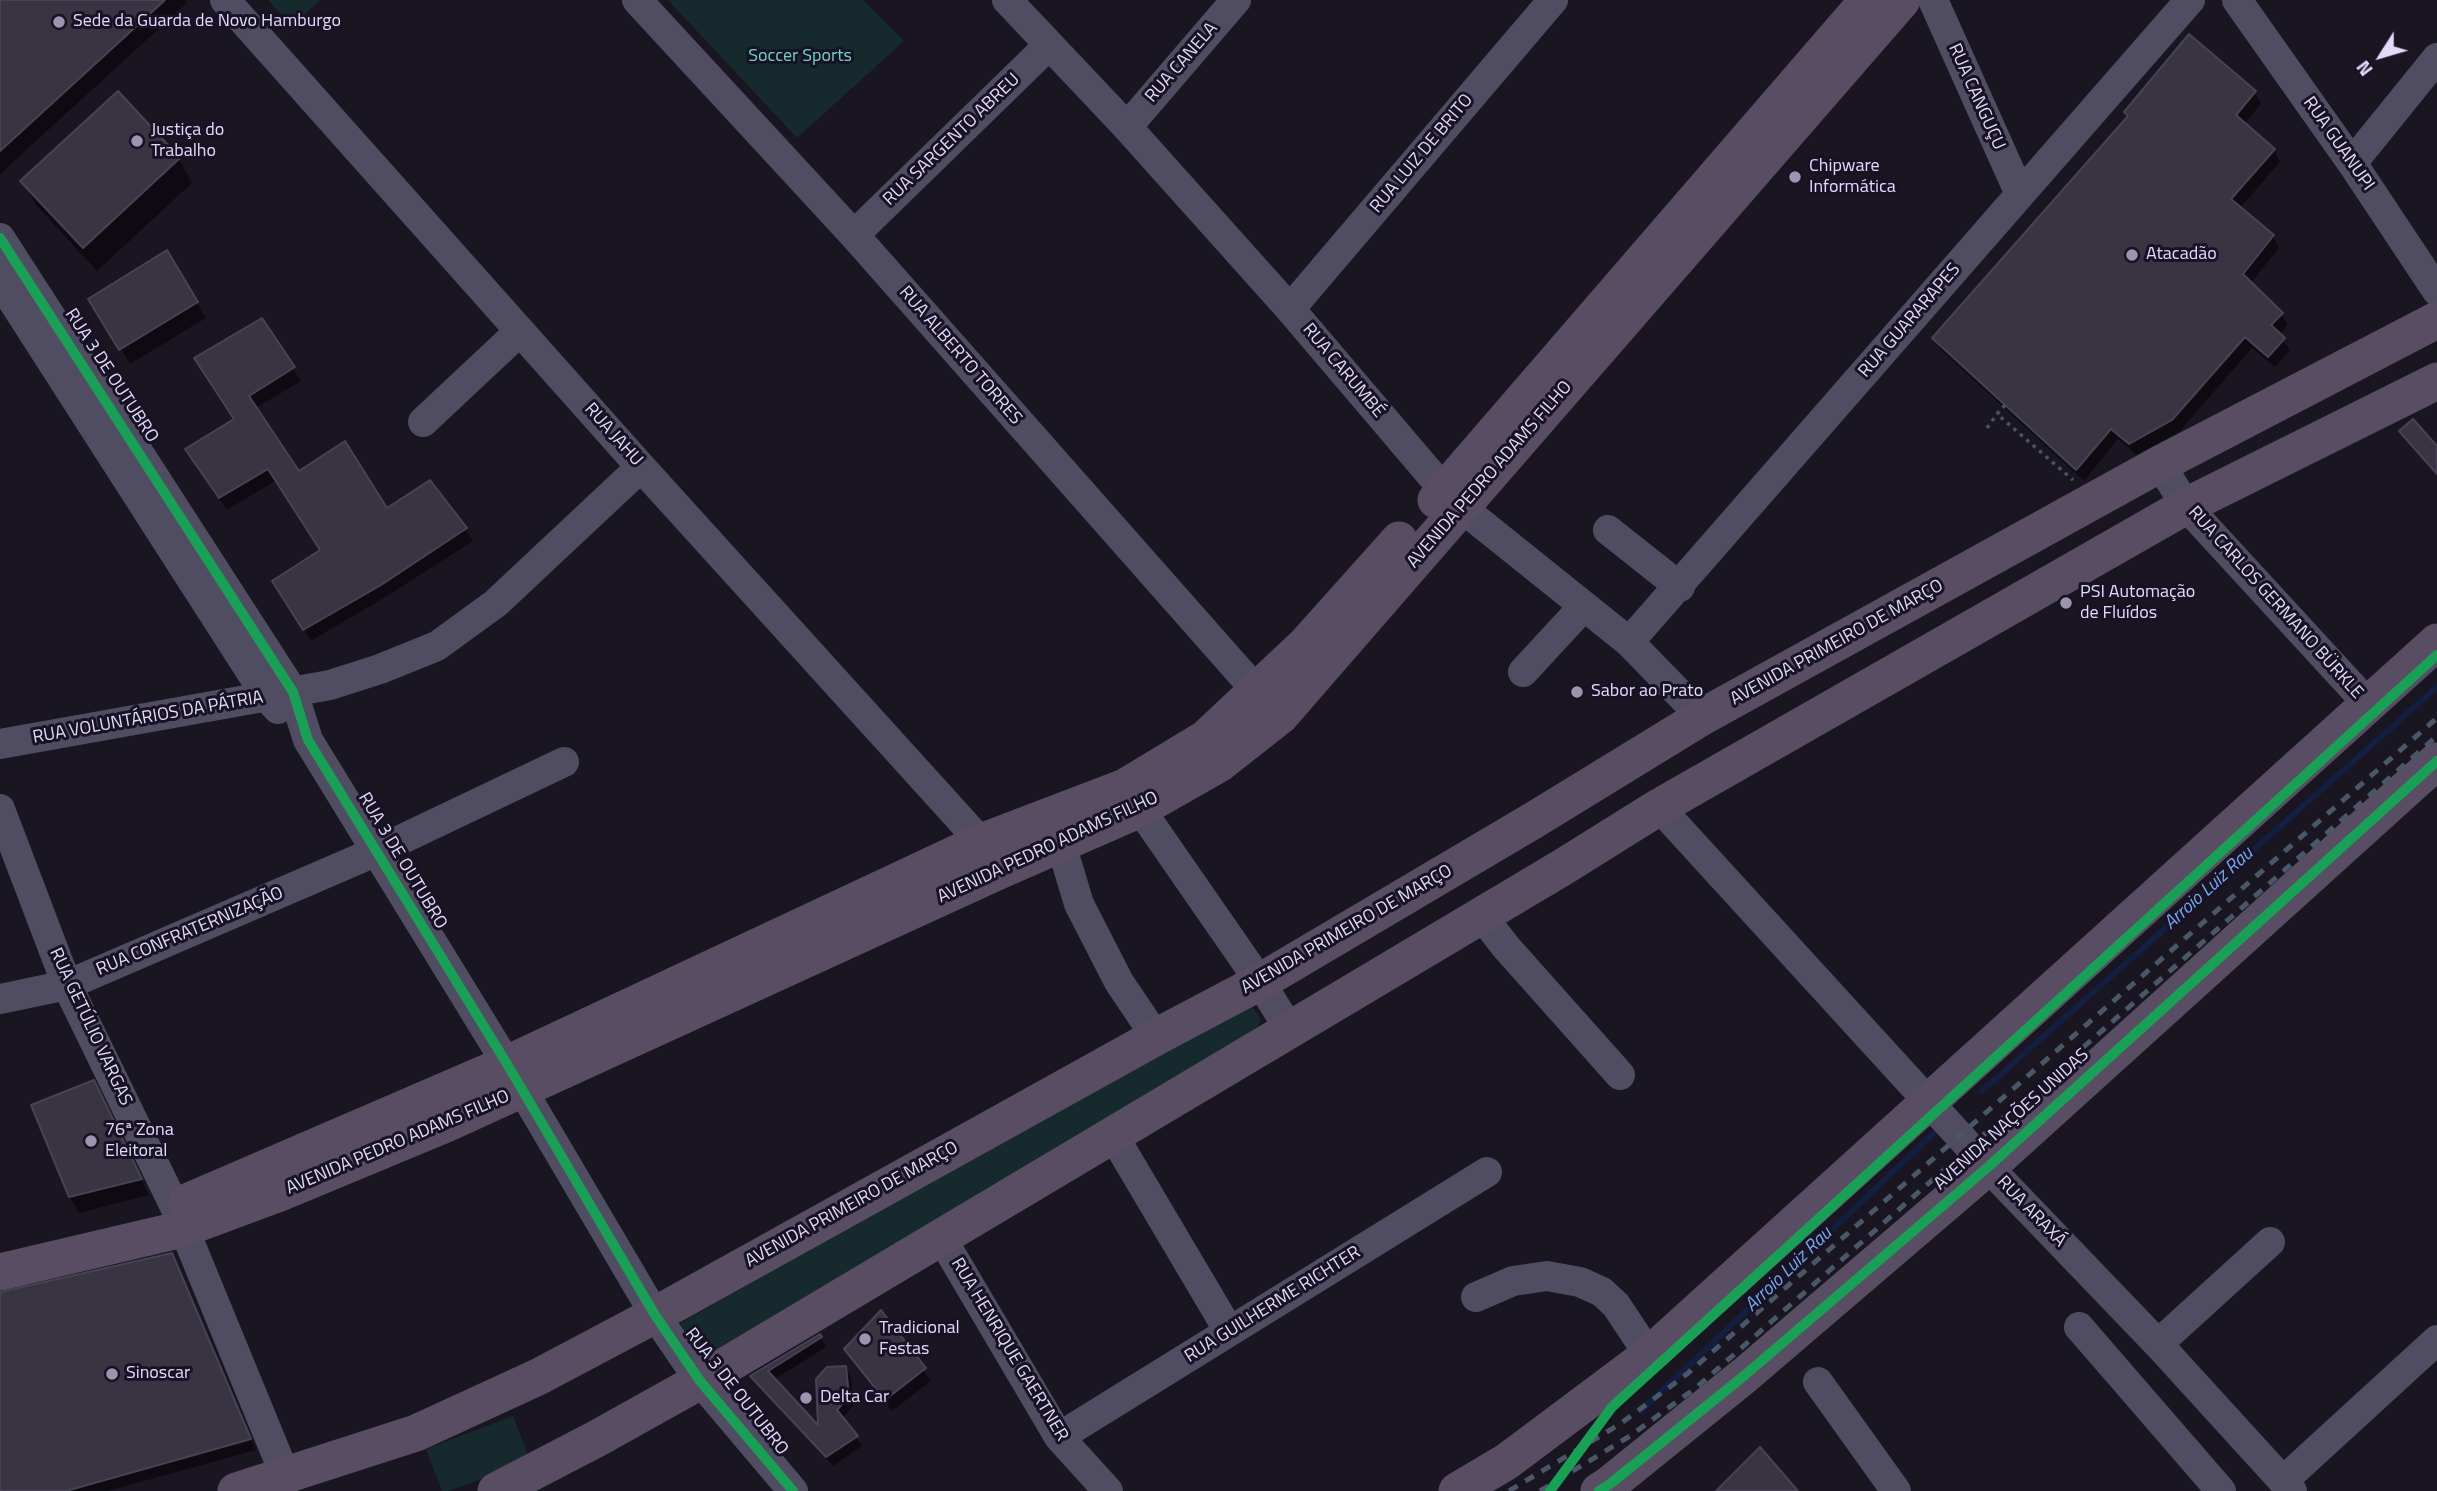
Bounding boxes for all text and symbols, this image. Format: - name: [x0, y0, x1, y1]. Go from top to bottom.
- place label: Sede da Guarda de Novo Hamburgo: [73, 11, 341, 33]
- marker: Sede da Guarda de Novo Hamburgo: [51, 14, 67, 30]
- street label: RUA CANELA: [1141, 18, 1223, 108]
- north arrow: [2346, 21, 2416, 91]
- street label: RUA CANGUÇU: [1943, 41, 2009, 153]
- park label: Soccer Sports: [748, 46, 852, 68]
- text: N: [2348, 55, 2379, 83]
- street label: RUA SARGENTO ABREU: [879, 69, 1025, 211]
- street label: RUA LUIZ DE BRITO: [1366, 90, 1478, 218]
- street label: RUA GUANUPI: [2298, 93, 2378, 195]
- place label: Justiça do Trabalho: [151, 120, 224, 162]
- marker: Justiça do Trabalho: [129, 133, 145, 149]
- place label: Chipware Informática: [1809, 156, 1896, 198]
- marker: Chipware Informática: [1787, 169, 1803, 185]
- place label: Atacadão: [2146, 244, 2217, 266]
- marker: Atacadão: [2124, 247, 2140, 263]
- street label: RUA GUARARAPES: [1855, 259, 1965, 383]
- street label: RUA ALBERTO TORRES: [894, 282, 1026, 430]
- street label: RUA 3 DE OUTUBRO: [60, 305, 162, 447]
- street label: RUA CARUMBÉ: [1297, 319, 1389, 423]
- street label: AVENIDA PEDRO ADAMS FILHO: [1403, 377, 1577, 573]
- street label: RUA JAHU: [579, 399, 647, 471]
- street label: RUA CARLOS GERMANO BÜRKLE: [2183, 502, 2367, 704]
- street label: AVENIDA PRIMEIRO DE MARÇO: [1727, 575, 1947, 711]
- place label: PSI Automação de Fluídos: [2080, 582, 2195, 624]
- marker: PSI Automação de Fluídos: [2058, 595, 2074, 611]
- place label: Sabor ao Prato: [1591, 681, 1703, 703]
- marker: Sabor ao Prato: [1569, 684, 1585, 700]
- street label: RUA VOLUNTÁRIOS DA PÁTRIA: [31, 687, 265, 749]
- street label: AVENIDA PEDRO ADAMS FILHO: [934, 787, 1162, 909]
- street label: RUA 3 DE OUTUBRO: [353, 789, 451, 933]
- water label: Arroio Luiz Rau: [2160, 843, 2258, 935]
- street label: AVENIDA PRIMEIRO DE MARÇO: [1238, 861, 1456, 999]
- street label: RUA CONFRATERNIZAÇÃO: [93, 883, 287, 981]
- street label: RUA GETÚLIO VARGAS: [44, 945, 136, 1109]
- street label: AVENIDA NAÇÕES UNIDAS: [1930, 1045, 2094, 1195]
- street label: AVENIDA PEDRO ADAMS FILHO: [283, 1086, 513, 1200]
- place label: 76ª Zona Eleitoral: [105, 1120, 174, 1162]
- marker: 76ª Zona Eleitoral: [83, 1133, 99, 1149]
- street label: AVENIDA PRIMEIRO DE MARÇO: [742, 1137, 962, 1273]
- street label: RUA ARAXÁ: [1992, 1172, 2070, 1252]
- water label: Arroio Luiz Rau: [1741, 1223, 1837, 1317]
- street label: RUA GUILHERME RICHTER: [1181, 1242, 1365, 1368]
- street label: RUA HENRIQUE GAERTNER: [946, 1255, 1072, 1445]
- place label: Tradicional Festas: [879, 1318, 960, 1360]
- street label: RUA 3 DE OUTUBRO: [680, 1324, 792, 1460]
- marker: Tradicional Festas: [857, 1331, 873, 1347]
- place label: Sinoscar: [126, 1363, 190, 1385]
- marker: Sinoscar: [104, 1366, 120, 1382]
- place label: Delta Car: [820, 1387, 889, 1409]
- marker: Delta Car: [798, 1390, 814, 1406]

